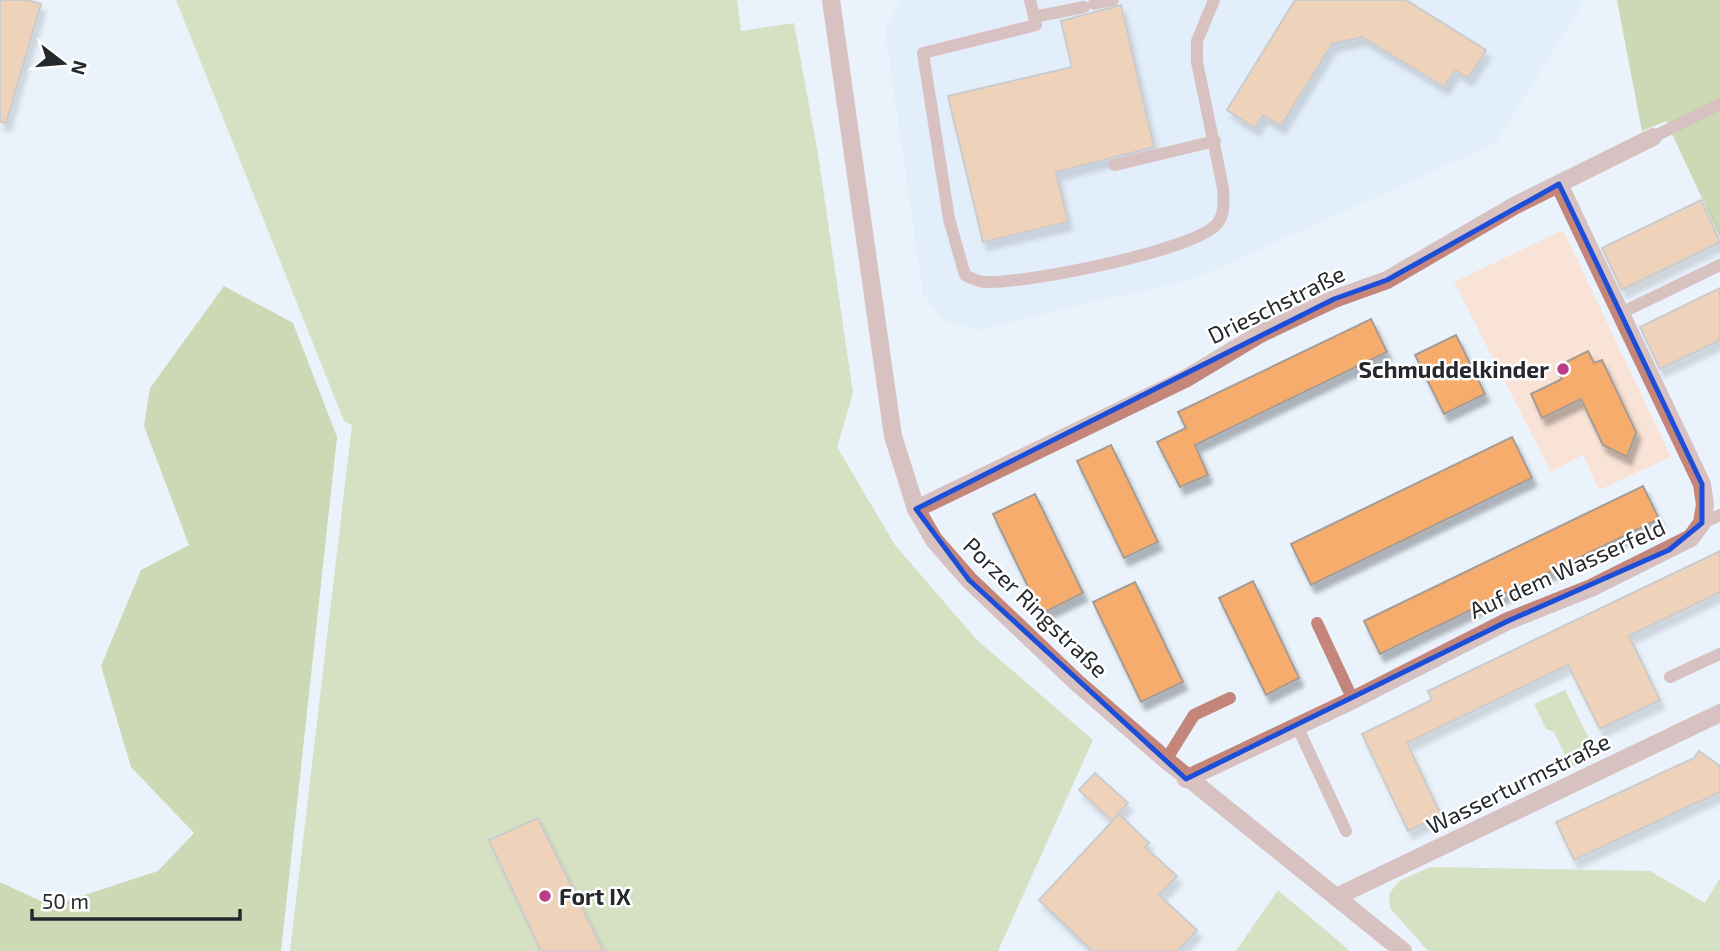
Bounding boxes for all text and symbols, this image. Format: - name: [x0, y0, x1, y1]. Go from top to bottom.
- north arrow: [28, 28, 98, 98]
- text: N: [67, 58, 93, 78]
- street label: Drieschstraße: [1203, 259, 1349, 349]
- place label: Schmuddelkinder: [1359, 355, 1549, 383]
- marker: Schmuddelkinder: [1555, 361, 1571, 377]
- street label: Auf dem Wasserfeld: [1465, 512, 1669, 624]
- street label: Porzer Ringstraße: [958, 531, 1114, 683]
- street label: Wasserturmstraße: [1422, 726, 1614, 840]
- scale bar: [32, 878, 240, 922]
- place label: Fort IX: [559, 882, 631, 910]
- text: 50 m: [42, 888, 89, 913]
- marker: Fort IX: [537, 888, 553, 904]

